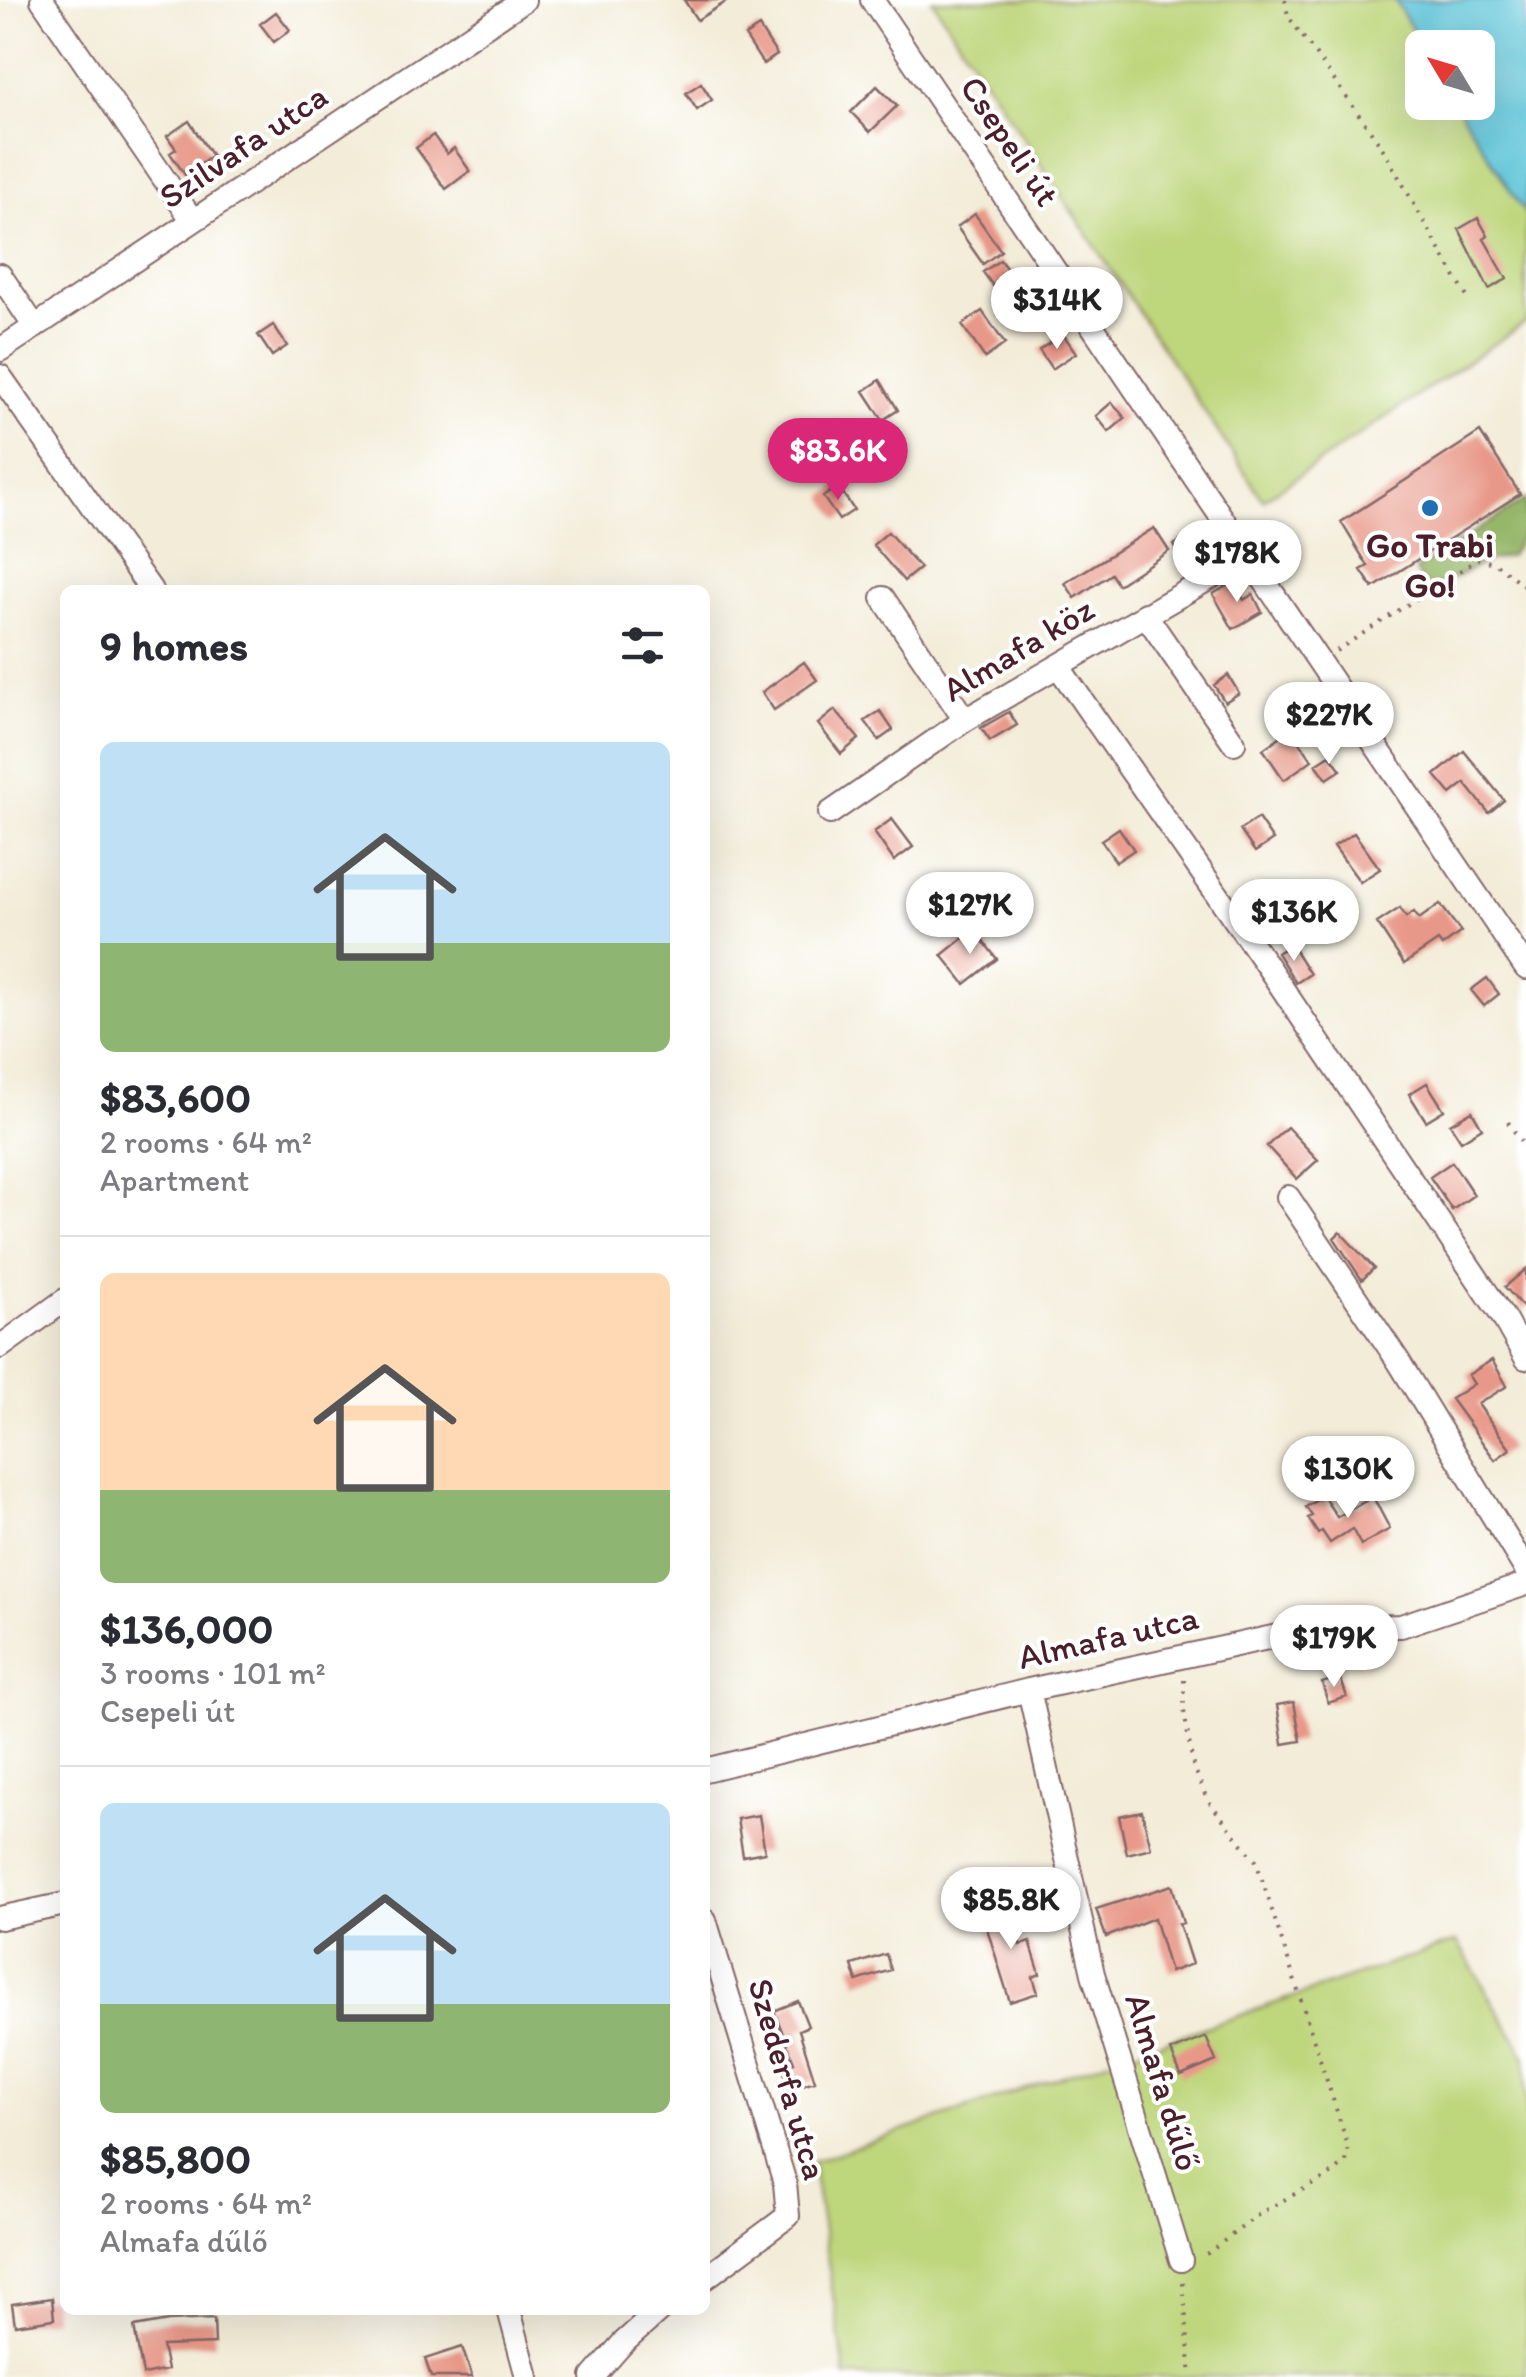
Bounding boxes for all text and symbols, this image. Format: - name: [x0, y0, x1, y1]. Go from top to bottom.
- north arrow: [1405, 30, 1495, 120]
- map controls: [1405, 30, 1495, 120]
- street label: Csepeli út: [951, 68, 1069, 214]
- street label: Szilvafa utca: [151, 74, 335, 218]
- pin: $314K: [987, 267, 1127, 352]
- text: $314K: [1013, 280, 1101, 318]
- pin: $83.6K: [757, 418, 919, 503]
- text: $83.6K: [790, 431, 886, 469]
- marker: Go Trabi Go!: [1419, 497, 1441, 519]
- pin: $178K: [1167, 520, 1307, 605]
- place label: Go Trabi Go!: [1366, 524, 1494, 606]
- text: $178K: [1195, 533, 1279, 571]
- street label: Almafa köz: [935, 587, 1101, 711]
- icon: filters: [615, 618, 670, 673]
- text: 9 homes: [100, 620, 248, 671]
- pin: $227K: [1259, 682, 1399, 767]
- text: $227K: [1286, 695, 1372, 733]
- icon: home: [295, 807, 475, 987]
- pin: $127K: [900, 872, 1040, 957]
- pin: $136K: [1224, 879, 1364, 964]
- text: $127K: [928, 885, 1012, 923]
- text: $136K: [1251, 892, 1337, 930]
- text: $83,600: [100, 1072, 251, 1123]
- text: 2 rooms · 64 m²: [100, 1123, 312, 1161]
- text: Apartment: [100, 1161, 249, 1199]
- icon: home: [295, 1338, 475, 1518]
- pin: $130K: [1278, 1436, 1418, 1521]
- text: $130K: [1304, 1449, 1392, 1487]
- street label: Almafa utca: [1014, 1596, 1202, 1678]
- text: $136,000: [100, 1603, 273, 1654]
- pin: $179K: [1264, 1605, 1404, 1690]
- text: $179K: [1292, 1618, 1376, 1656]
- text: 3 rooms · 101 m²: [100, 1654, 326, 1692]
- text: Csepeli út: [100, 1692, 235, 1730]
- pin: $85.8K: [930, 1867, 1092, 1952]
- icon: home: [295, 1868, 475, 2048]
- text: $85.8K: [963, 1880, 1059, 1918]
- street label: Szederfa utca: [739, 1974, 837, 2184]
- street label: Almafa dűlő: [1116, 1988, 1210, 2176]
- text: $85,800: [100, 2133, 251, 2184]
- text: 2 rooms · 64 m²: [100, 2184, 312, 2222]
- text: Almafa dűlő: [100, 2222, 268, 2260]

